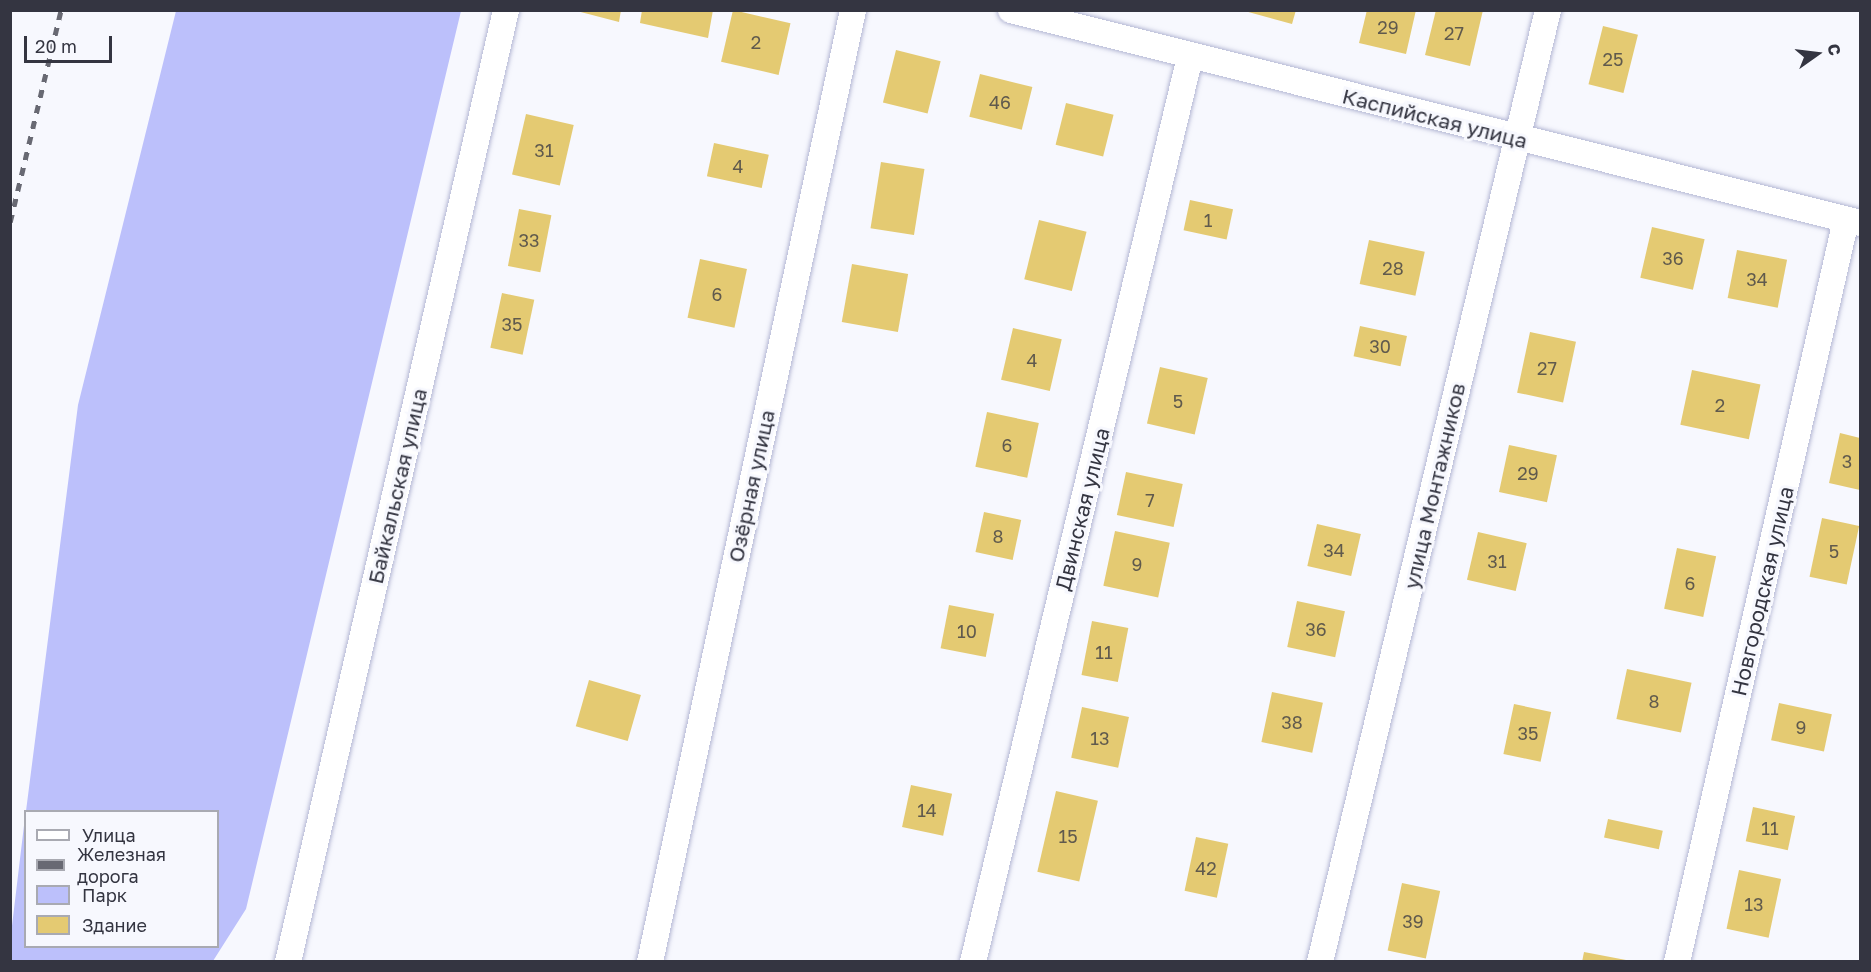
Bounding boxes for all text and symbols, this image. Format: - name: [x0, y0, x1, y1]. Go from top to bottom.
- house number: 29: [1377, 16, 1399, 38]
- house number: 27: [1444, 22, 1464, 44]
- scale bar: [27, 24, 116, 62]
- north arrow: [1787, 24, 1847, 84]
- house number: 2: [751, 31, 761, 53]
- text: 20 m: [35, 35, 77, 57]
- text: С: [1823, 42, 1846, 58]
- house number: 25: [1603, 48, 1623, 70]
- street label: Каспийская улица: [1340, 83, 1530, 153]
- house number: 46: [989, 91, 1011, 113]
- house number: 31: [534, 139, 554, 161]
- house number: 4: [733, 155, 743, 177]
- house number: 1: [1204, 209, 1212, 231]
- house number: 33: [518, 229, 540, 251]
- house number: 36: [1662, 247, 1684, 269]
- house number: 28: [1382, 257, 1404, 279]
- house number: 34: [1746, 268, 1768, 290]
- house number: 6: [712, 283, 722, 305]
- house number: 35: [502, 313, 522, 335]
- house number: 30: [1369, 335, 1391, 357]
- house number: 4: [1027, 349, 1037, 371]
- house number: 27: [1537, 357, 1557, 379]
- street label: улица Монтажников: [1398, 381, 1470, 591]
- street label: Байкальская улица: [362, 386, 432, 586]
- house number: 5: [1173, 390, 1183, 412]
- house number: 2: [1715, 394, 1725, 416]
- street label: Озёрная улица: [723, 408, 779, 564]
- street label: Двинская улица: [1050, 425, 1114, 593]
- house number: 6: [1002, 434, 1012, 456]
- house number: 3: [1842, 450, 1852, 472]
- house number: 29: [1517, 462, 1539, 484]
- street label: Новгородская улица: [1726, 484, 1798, 698]
- house number: 7: [1145, 489, 1155, 511]
- house number: 8: [993, 525, 1003, 547]
- house number: 34: [1323, 539, 1345, 561]
- house number: 5: [1829, 540, 1839, 562]
- house number: 31: [1487, 550, 1507, 572]
- house number: 9: [1132, 553, 1142, 575]
- house number: 6: [1685, 572, 1695, 594]
- house number: 36: [1305, 618, 1327, 640]
- house number: 10: [957, 620, 977, 642]
- house number: 11: [1095, 641, 1113, 663]
- house number: 8: [1649, 690, 1659, 712]
- house number: 38: [1281, 711, 1303, 733]
- house number: 9: [1796, 716, 1806, 738]
- house number: 35: [1518, 722, 1538, 744]
- house number: 13: [1090, 727, 1110, 749]
- house number: 14: [917, 799, 937, 821]
- legend: [24, 810, 219, 948]
- house number: 11: [1761, 817, 1779, 839]
- text: Улица: [82, 824, 136, 846]
- house number: 15: [1058, 825, 1078, 847]
- text: Железная дорога: [77, 843, 166, 887]
- house number: 42: [1195, 857, 1217, 879]
- text: Парк: [82, 884, 127, 906]
- house number: 13: [1744, 893, 1764, 915]
- house number: 39: [1402, 910, 1424, 932]
- text: Здание: [82, 914, 147, 936]

